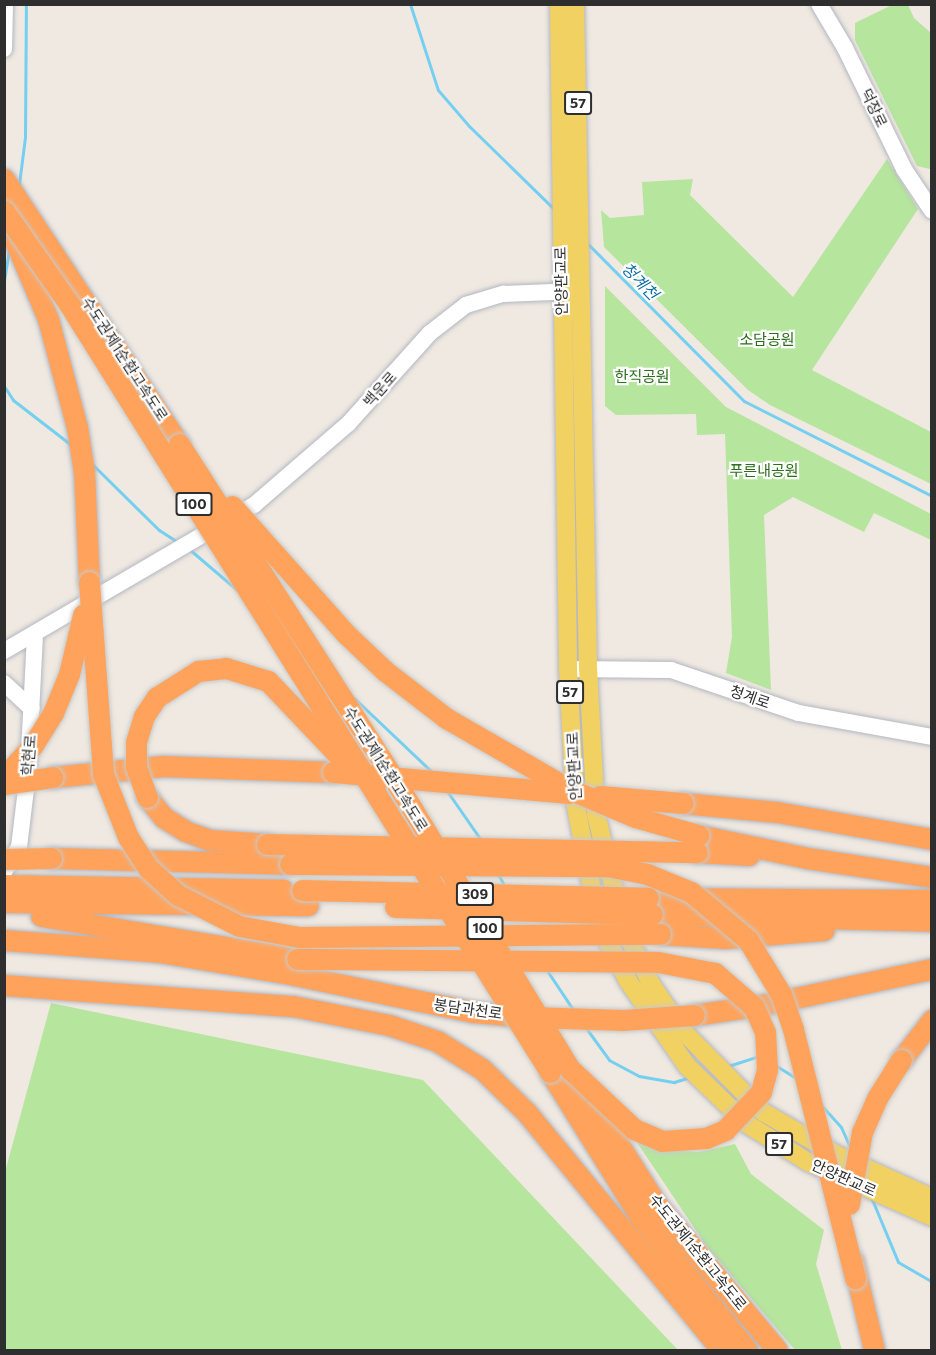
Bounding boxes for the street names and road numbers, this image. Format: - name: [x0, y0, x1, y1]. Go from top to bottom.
- street label: 덕장로: [857, 85, 891, 131]
- road number: 57: [563, 92, 593, 114]
- street label: 안양판교로: [551, 246, 571, 316]
- street label: 수도권제1순환고속도로: [78, 294, 172, 424]
- street label: 백운로: [359, 368, 401, 410]
- road number: 100: [174, 493, 214, 515]
- road number: 57: [555, 681, 585, 703]
- street label: 청계로: [727, 682, 773, 712]
- street label: 수도권제1순환고속도로: [340, 703, 432, 835]
- street label: 안양판교로: [563, 731, 585, 801]
- street label: 학현로: [19, 734, 39, 776]
- road number: 309: [456, 883, 494, 905]
- road number: 100: [466, 917, 504, 939]
- street label: 봉담과천로: [433, 995, 503, 1023]
- road number: 57: [764, 1133, 794, 1155]
- street label: 안양판교로: [809, 1156, 879, 1200]
- street label: 수도권제1순환고속도로: [646, 1190, 750, 1314]

